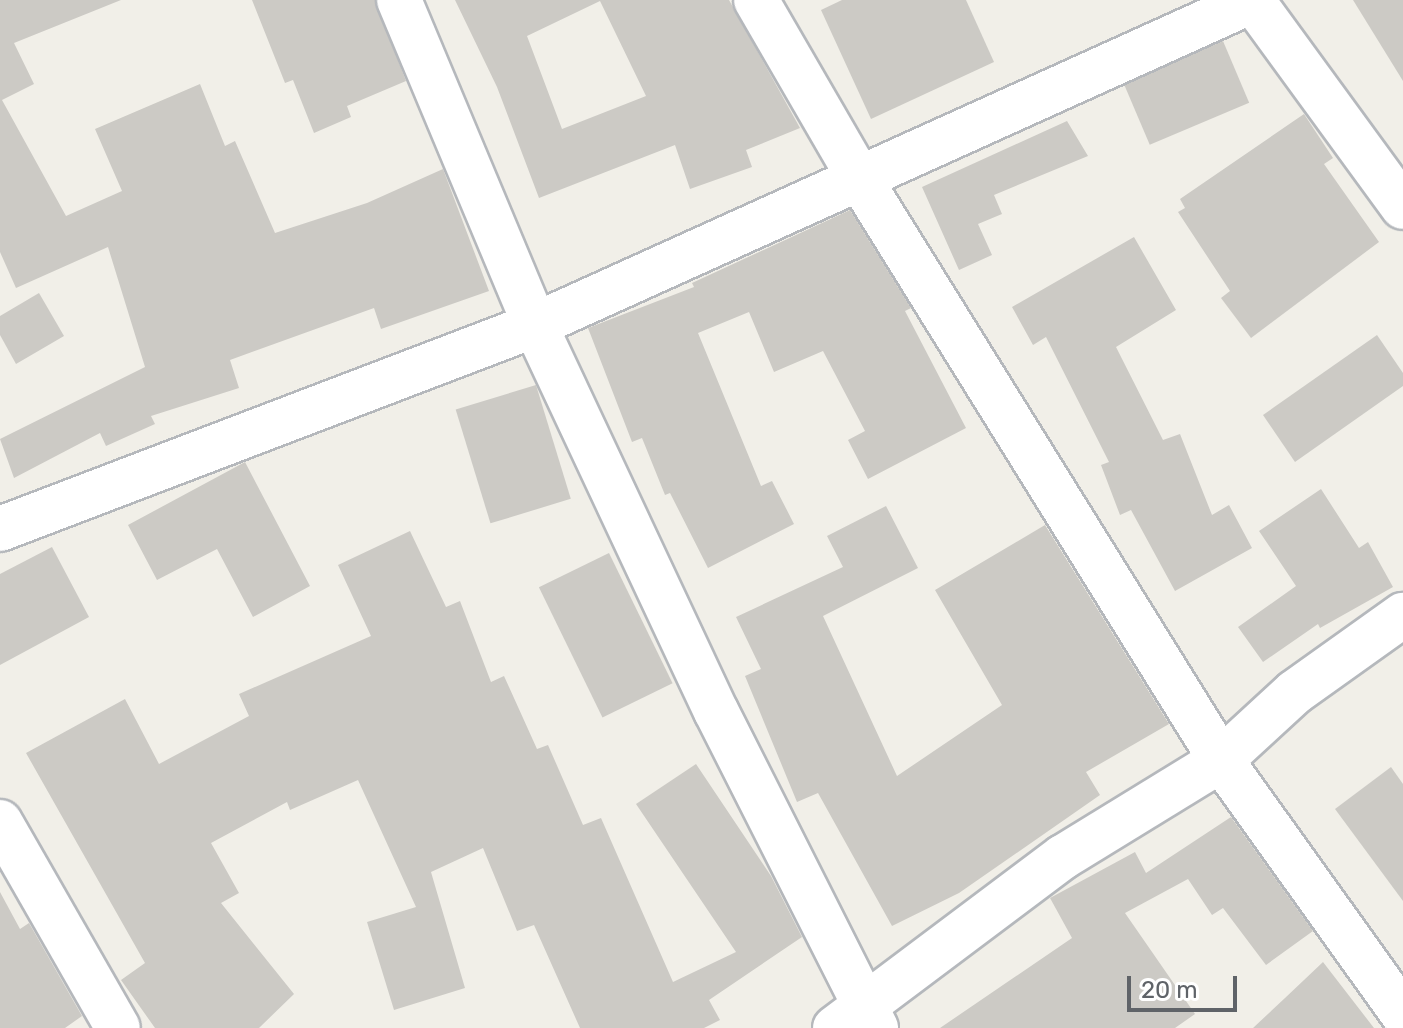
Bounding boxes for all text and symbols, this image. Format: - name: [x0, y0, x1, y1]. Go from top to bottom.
- scale bar: [1131, 960, 1241, 1010]
- text: 20 m: [1141, 976, 1198, 1004]

